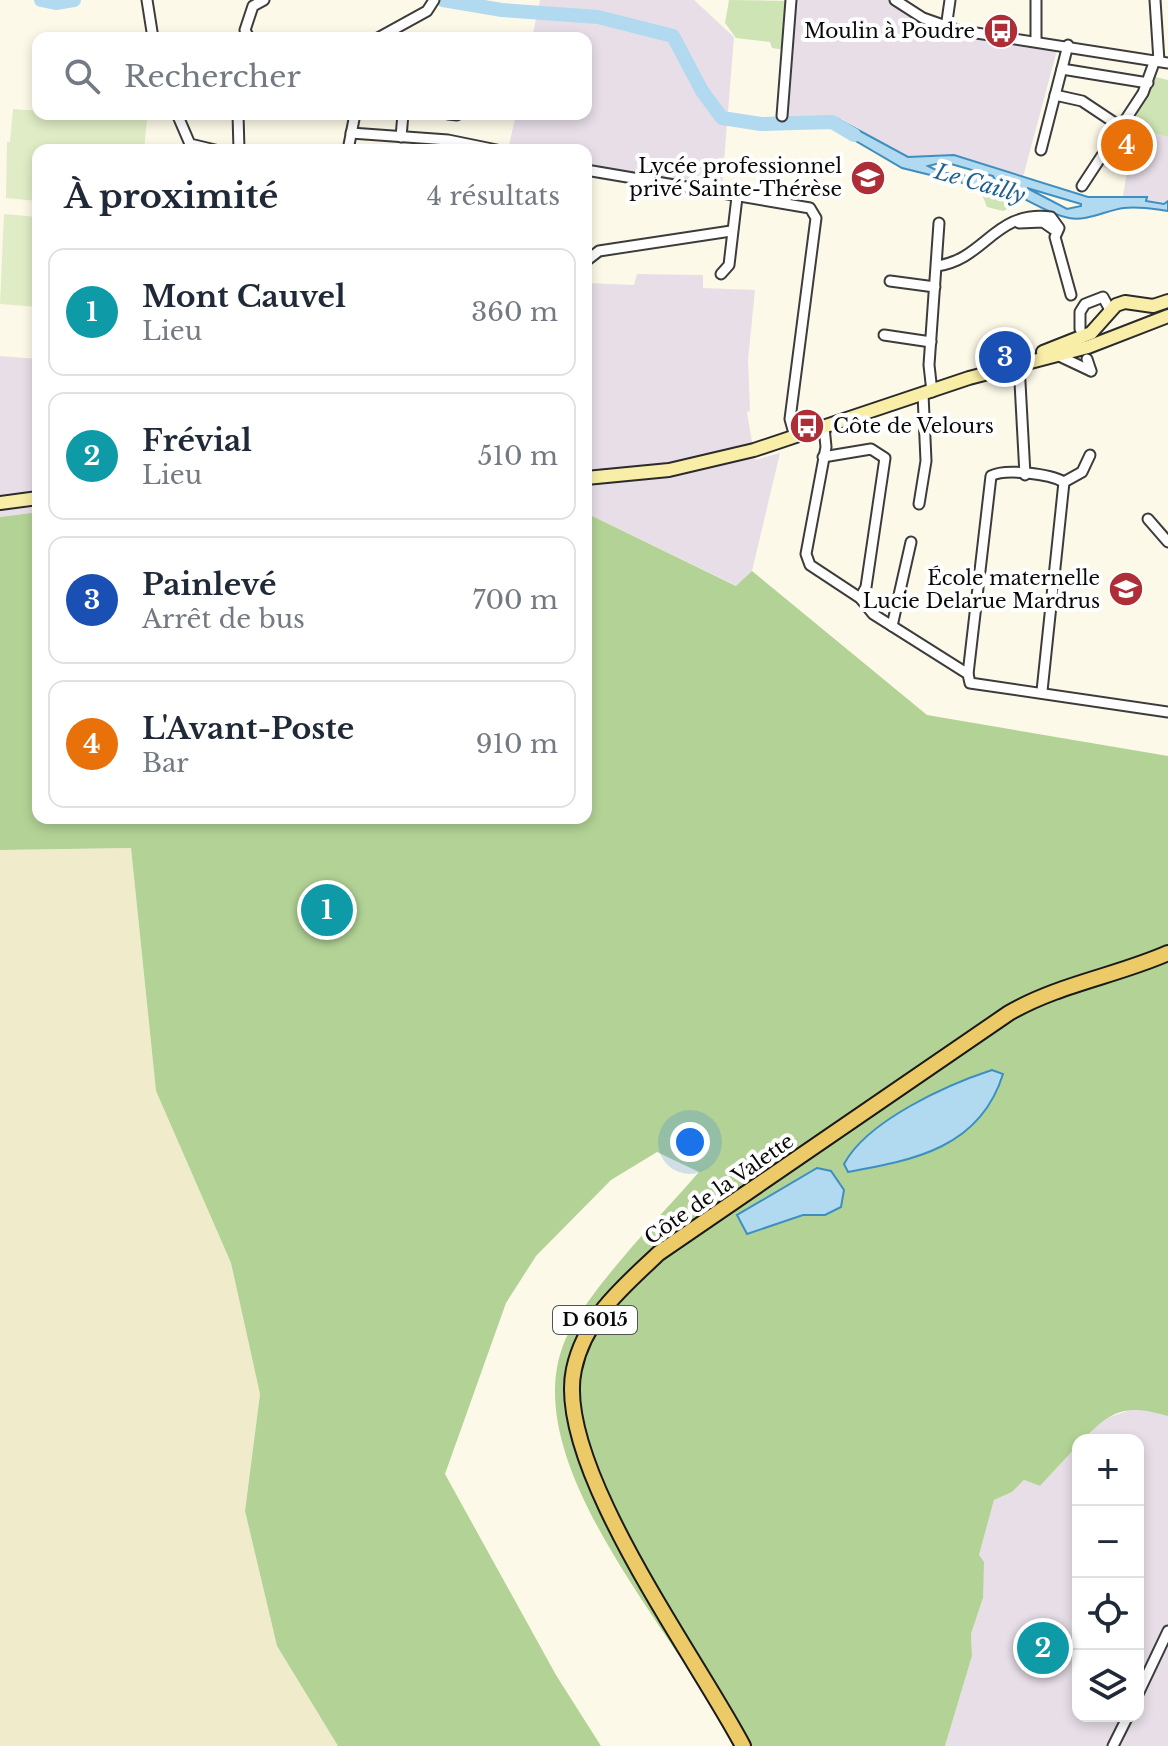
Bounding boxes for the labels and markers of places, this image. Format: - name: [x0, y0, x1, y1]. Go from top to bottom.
- bus stop icon: Moulin à Poudre: [982, 12, 1020, 50]
- place label: Moulin à Poudre: [804, 19, 975, 43]
- pin: 4: [1101, 115, 1153, 175]
- place label: Lycée professionnel privé Sainte-Thérèse: [629, 154, 842, 201]
- school or university icon: Lycée professionnel privé Sainte-Thérèse: [849, 159, 887, 197]
- pin: 3: [979, 327, 1031, 387]
- bus stop icon: Côte de Velours: [788, 407, 826, 445]
- place label: Côte de Velours: [833, 414, 994, 438]
- place label: École maternelle Lucie Delarue Mardrus: [863, 565, 1100, 613]
- school or university icon: École maternelle Lucie Delarue Mardrus: [1107, 570, 1145, 608]
- pin: 1: [301, 880, 353, 940]
- pin: 2: [1017, 1618, 1069, 1678]

